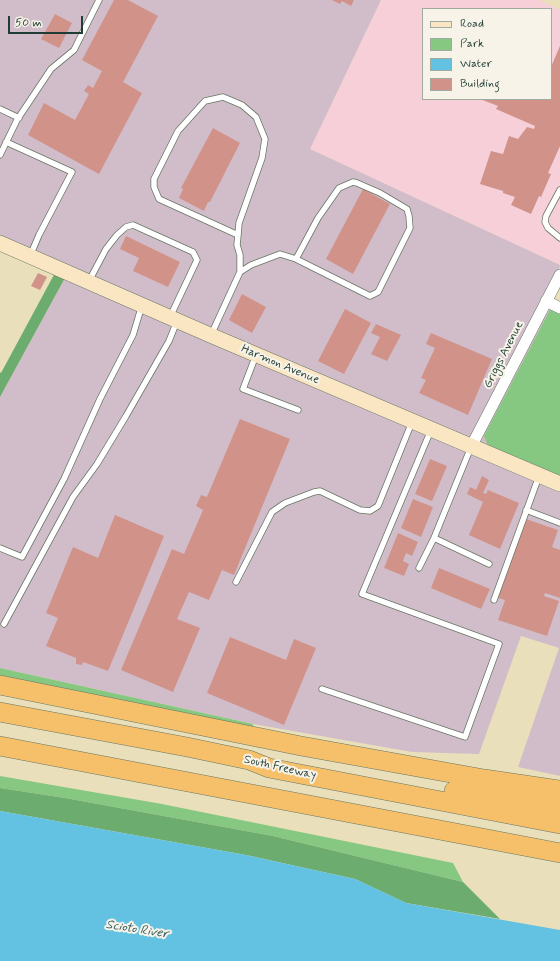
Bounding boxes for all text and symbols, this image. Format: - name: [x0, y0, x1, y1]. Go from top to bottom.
- scale bar: [10, 8, 85, 34]
- legend: [422, 8, 552, 100]
- text: 50 m: [15, 15, 42, 31]
- text: Road: [460, 16, 484, 32]
- text: Park: [460, 36, 484, 52]
- text: Water: [460, 56, 492, 72]
- text: Building: [460, 76, 500, 92]
- street label: Griggs Avenue: [481, 319, 527, 391]
- street label: Harmon Avenue: [239, 342, 321, 388]
- street label: South Freeway: [243, 753, 317, 783]
- water label: Scioto River: [105, 917, 169, 943]

